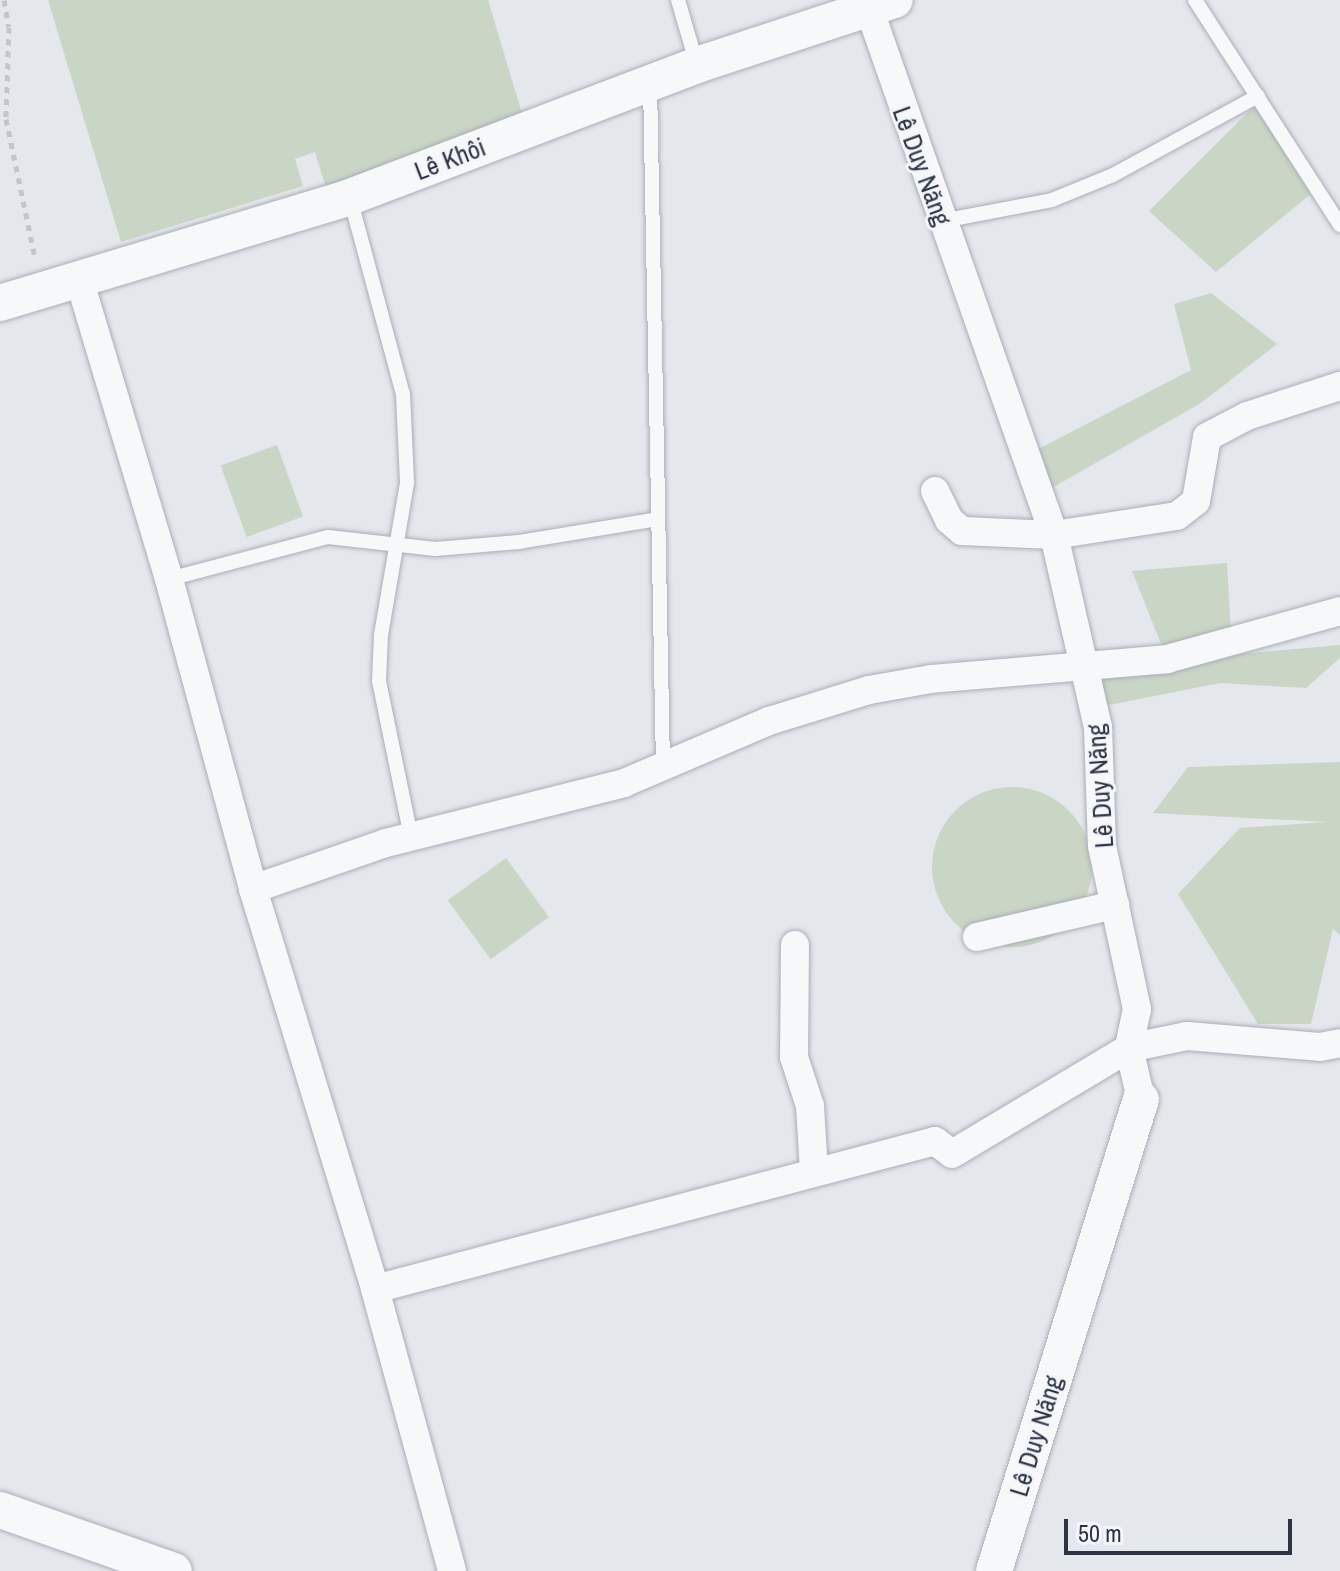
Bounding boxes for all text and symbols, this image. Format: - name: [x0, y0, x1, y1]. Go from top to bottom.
- street label: Lê Duy Năng: [886, 102, 958, 230]
- street label: Lê Khôi: [410, 131, 490, 187]
- street label: Lê Duy Năng: [1080, 723, 1120, 849]
- street label: Lê Duy Năng: [1003, 1372, 1069, 1500]
- scale bar: [1068, 1503, 1296, 1553]
- text: 50 m: [1078, 1517, 1122, 1549]

